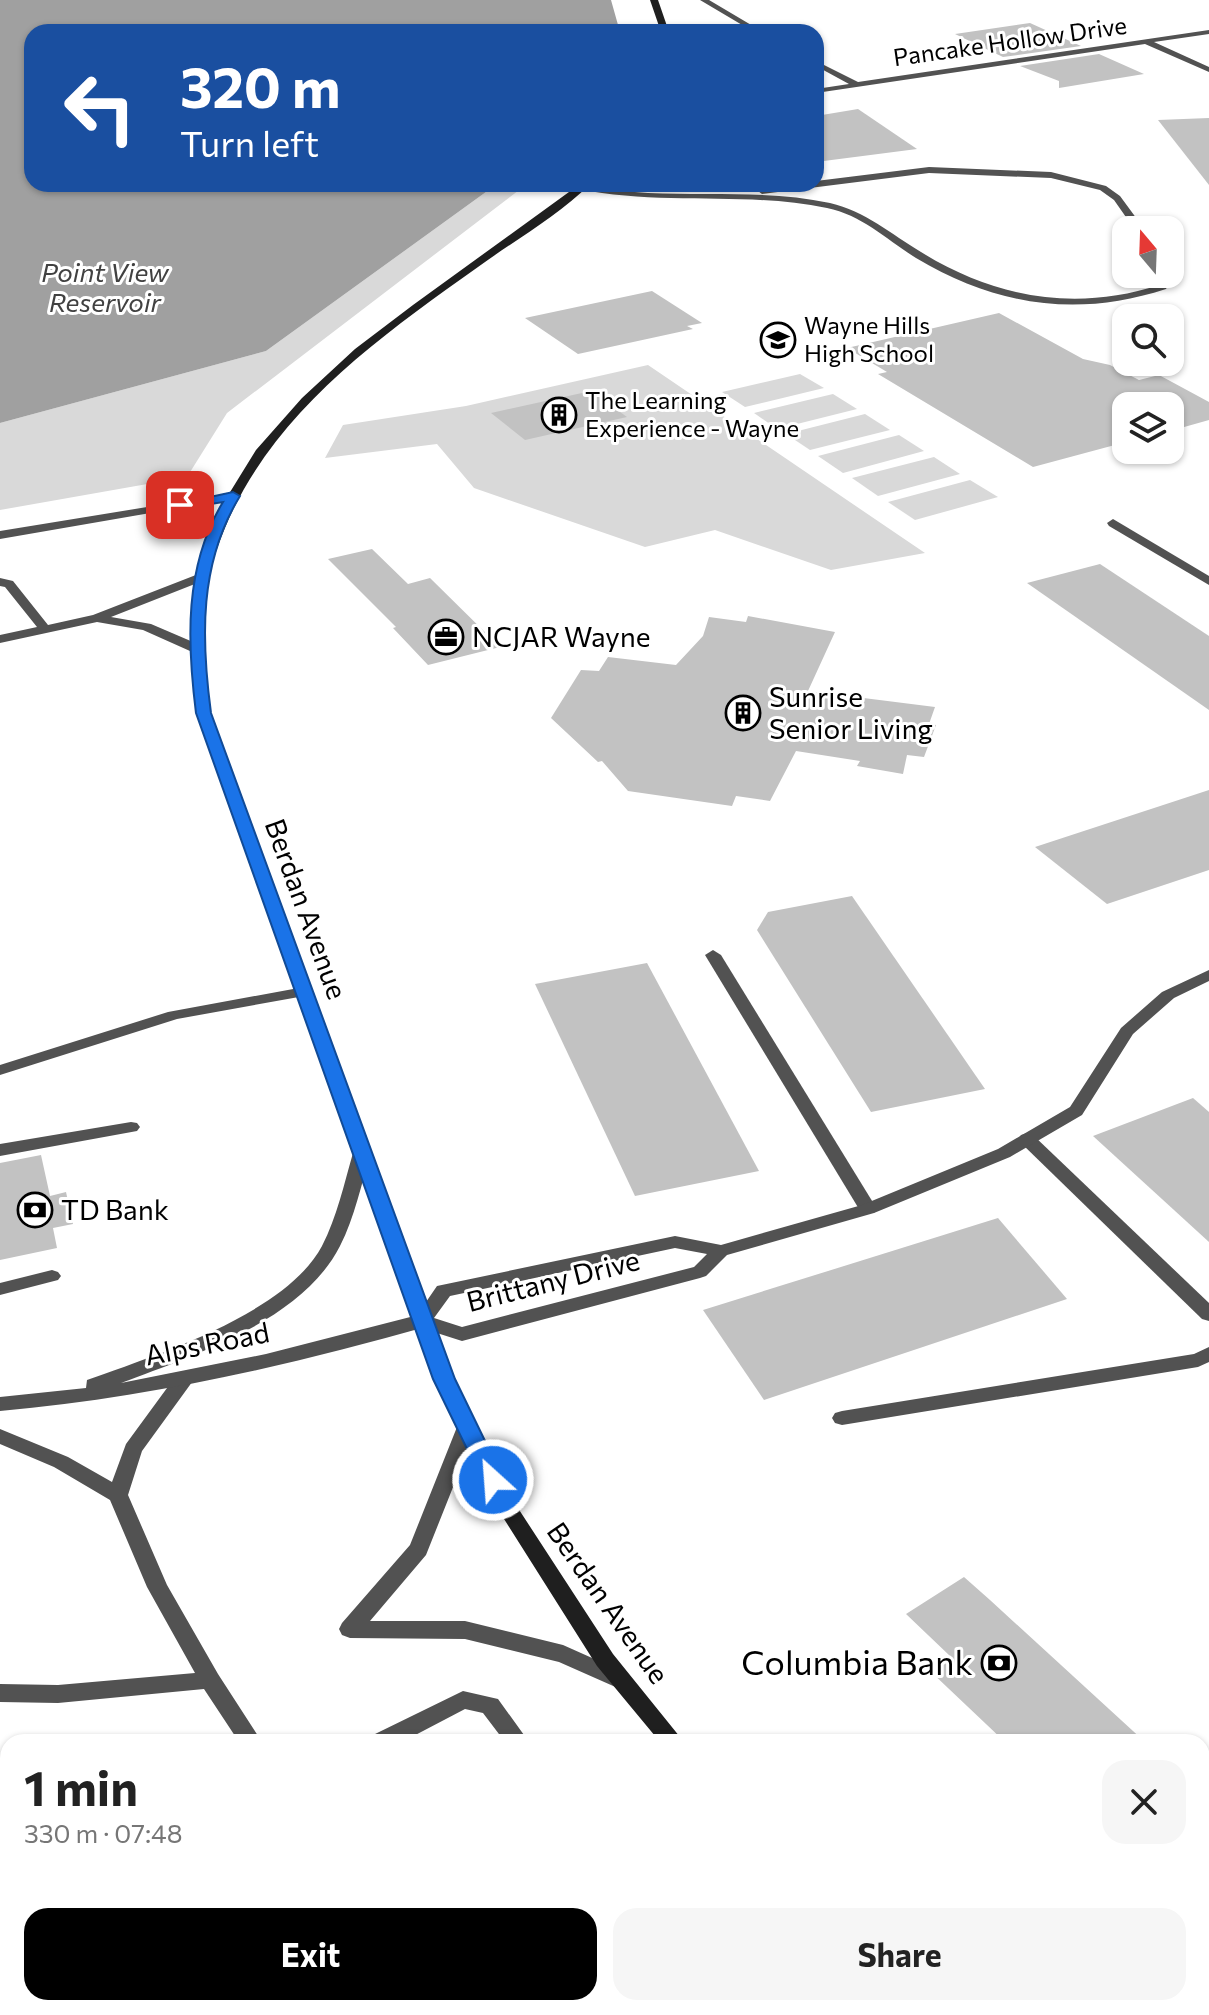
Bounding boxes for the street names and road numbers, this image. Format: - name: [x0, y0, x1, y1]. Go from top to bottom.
- street label: Pancake Hollow Drive: [891, 10, 1129, 71]
- street label: Berdan Avenue: [259, 814, 355, 1003]
- street label: Brittany Drive: [463, 1242, 643, 1318]
- street label: Alps Road: [142, 1314, 272, 1372]
- street label: Berdan Avenue: [541, 1515, 677, 1690]

